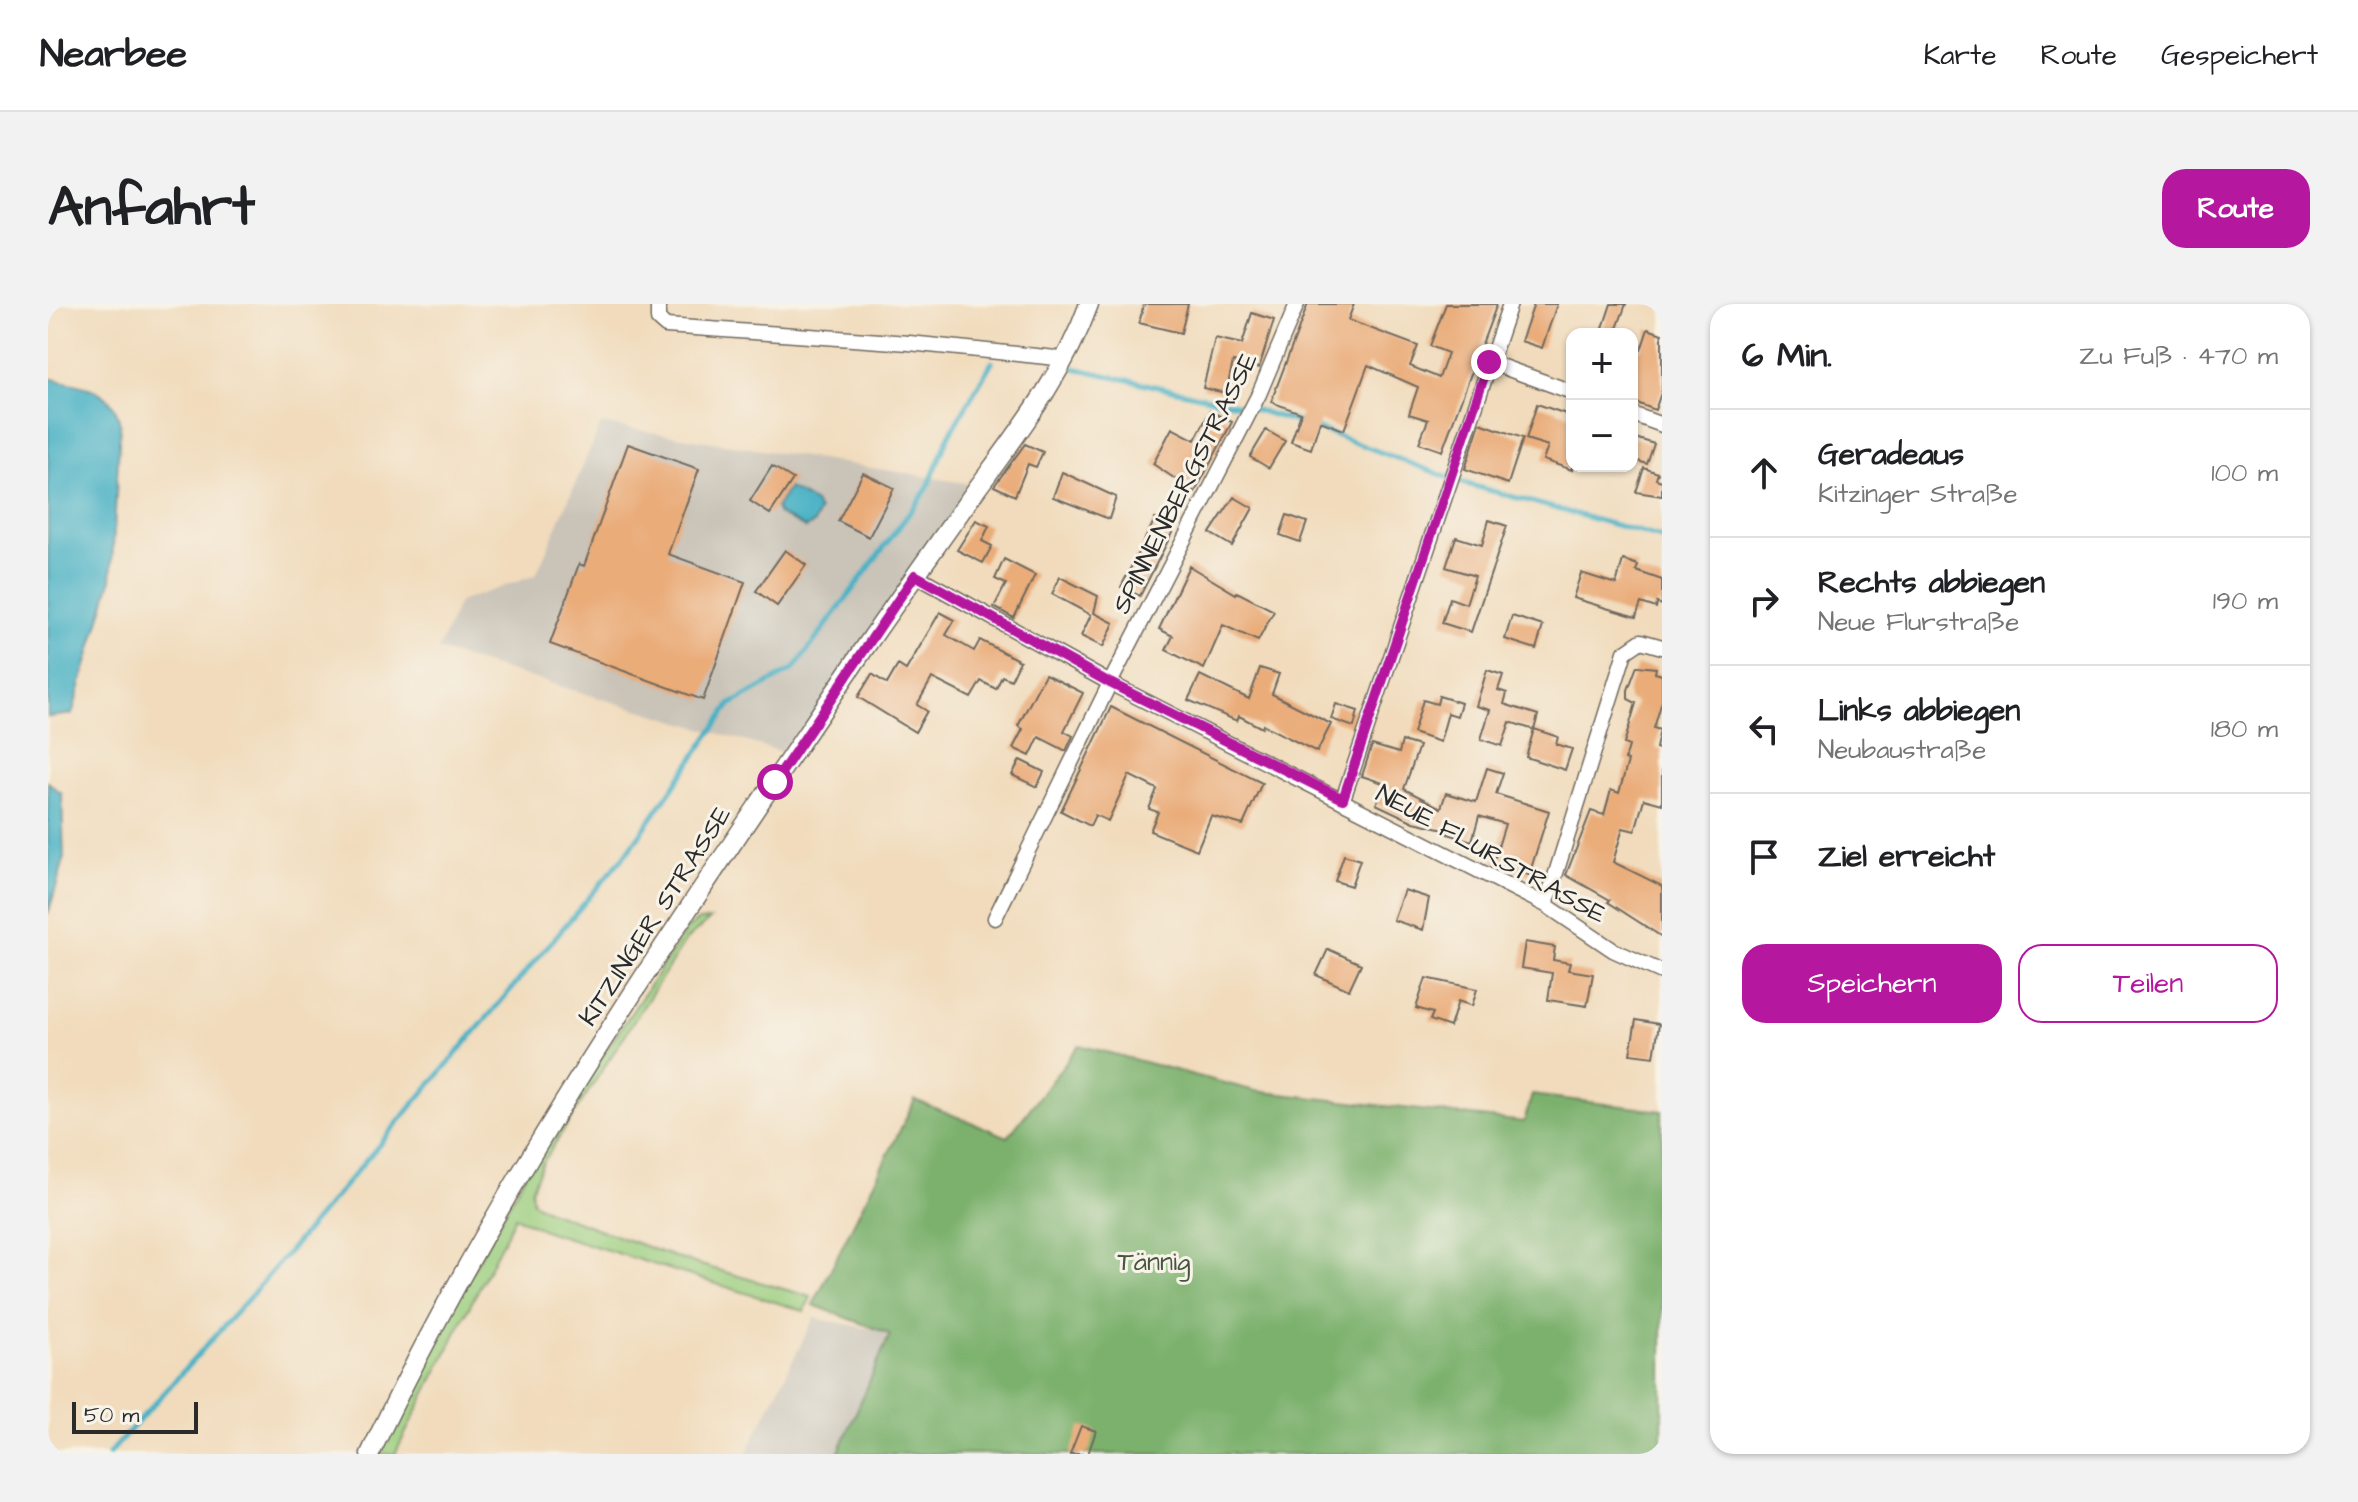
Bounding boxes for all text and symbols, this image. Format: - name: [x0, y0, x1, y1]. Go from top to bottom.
- text: Nearbee: [40, 29, 187, 81]
- text: Karte: [1923, 36, 1997, 75]
- text: Route: [2041, 36, 2117, 75]
- text: Gespeichert: [2161, 36, 2318, 75]
- text: Anfahrt: [48, 169, 255, 247]
- button: Route: [2162, 169, 2310, 248]
- map controls: [1566, 328, 1638, 472]
- button: +: [1566, 328, 1638, 400]
- text: 6 Min.: [1742, 332, 1832, 380]
- text: Zu Fuß · 470 m: [2079, 338, 2278, 374]
- route end: [1471, 344, 1507, 380]
- street label: SPINNENBERGSTRASSE: [1103, 346, 1267, 620]
- button: −: [1566, 400, 1638, 472]
- text: Geradeaus: [1818, 434, 1964, 476]
- icon: ahead: [1742, 451, 1786, 495]
- text: 100 m: [2211, 455, 2278, 491]
- text: Kitzinger Straße: [1818, 476, 2018, 512]
- text: Rechts abbiegen: [1818, 562, 2045, 604]
- icon: right: [1742, 579, 1786, 623]
- text: 190 m: [2213, 583, 2278, 619]
- text: Neue Flurstraße: [1818, 604, 2019, 640]
- text: Links abbiegen: [1818, 690, 2020, 732]
- icon: left: [1742, 707, 1786, 751]
- text: 180 m: [2211, 711, 2278, 747]
- text: Neubaustraße: [1818, 732, 1986, 768]
- route start: [757, 764, 793, 800]
- street label: NEUE FLURSTRASSE: [1369, 776, 1613, 932]
- street label: KITZINGER STRASSE: [570, 799, 740, 1033]
- icon: arrive: [1742, 835, 1786, 879]
- text: Ziel erreicht: [1818, 836, 1995, 878]
- button: Speichern: [1742, 944, 2002, 1023]
- button: Teilen: [2018, 944, 2278, 1023]
- park label: Tännig: [1118, 1244, 1190, 1282]
- scale bar: [72, 1398, 198, 1434]
- text: 50 m: [84, 1400, 139, 1431]

